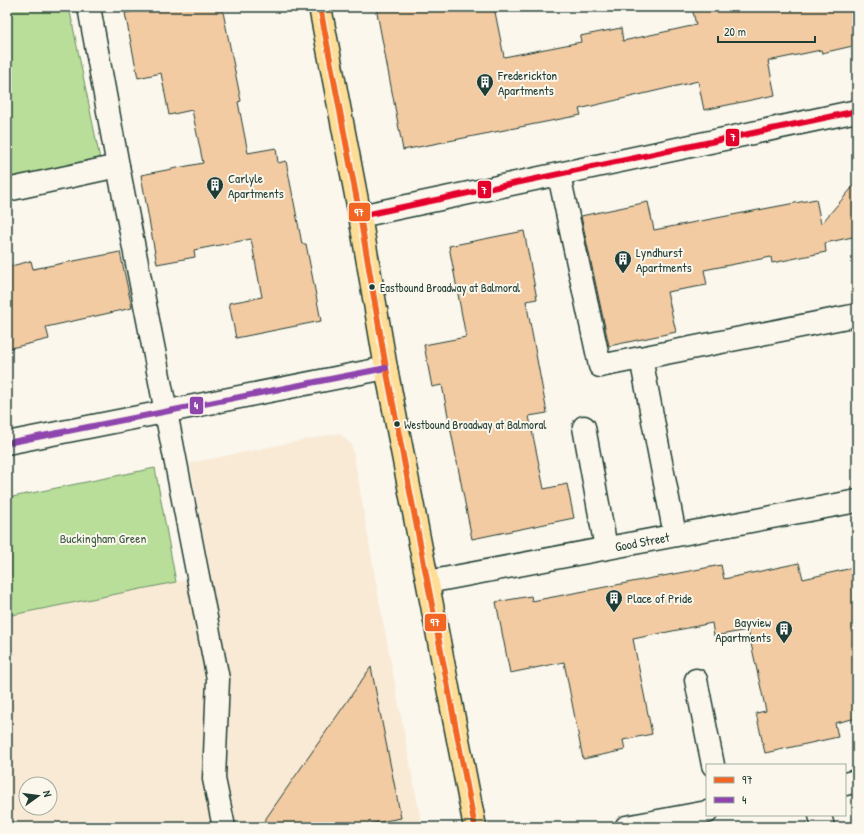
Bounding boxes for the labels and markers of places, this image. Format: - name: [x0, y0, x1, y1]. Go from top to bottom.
- place label: Frederickton Apartments: [497, 66, 557, 99]
- building icon: Frederickton Apartments: [475, 72, 495, 97]
- place label: Carlyle Apartments: [228, 169, 284, 202]
- building icon: Carlyle Apartments: [205, 175, 225, 200]
- place label: Lyndhurst Apartments: [636, 243, 692, 276]
- building icon: Lyndhurst Apartments: [613, 249, 633, 274]
- place label: Eastbound Broadway at Balmoral: [380, 279, 521, 296]
- marker: Eastbound Broadway at Balmoral: [367, 282, 377, 292]
- place label: Westbound Broadway at Balmoral: [404, 416, 547, 433]
- marker: Westbound Broadway at Balmoral: [392, 419, 402, 429]
- building icon: Place of Pride: [604, 588, 624, 613]
- place label: Place of Pride: [627, 589, 692, 607]
- place label: Bayview Apartments: [715, 613, 771, 646]
- building icon: Bayview Apartments: [774, 619, 794, 644]

